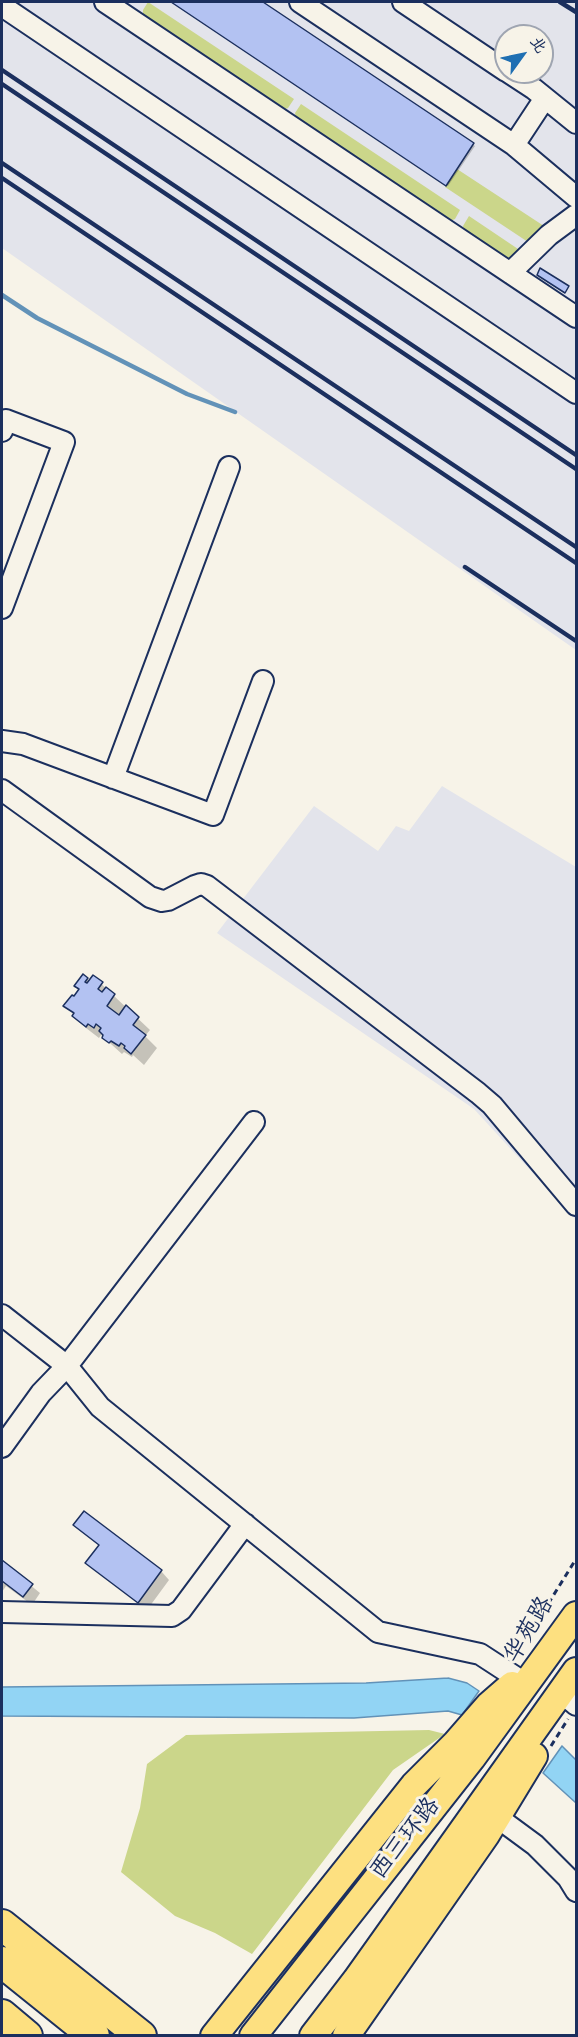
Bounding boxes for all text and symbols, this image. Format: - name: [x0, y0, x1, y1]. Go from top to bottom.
- north arrow: [494, 24, 554, 84]
- text: 北: [523, 32, 552, 59]
- street label: 华苑路: [500, 1593, 562, 1669]
- street label: 西三环路: [366, 1793, 448, 1887]

